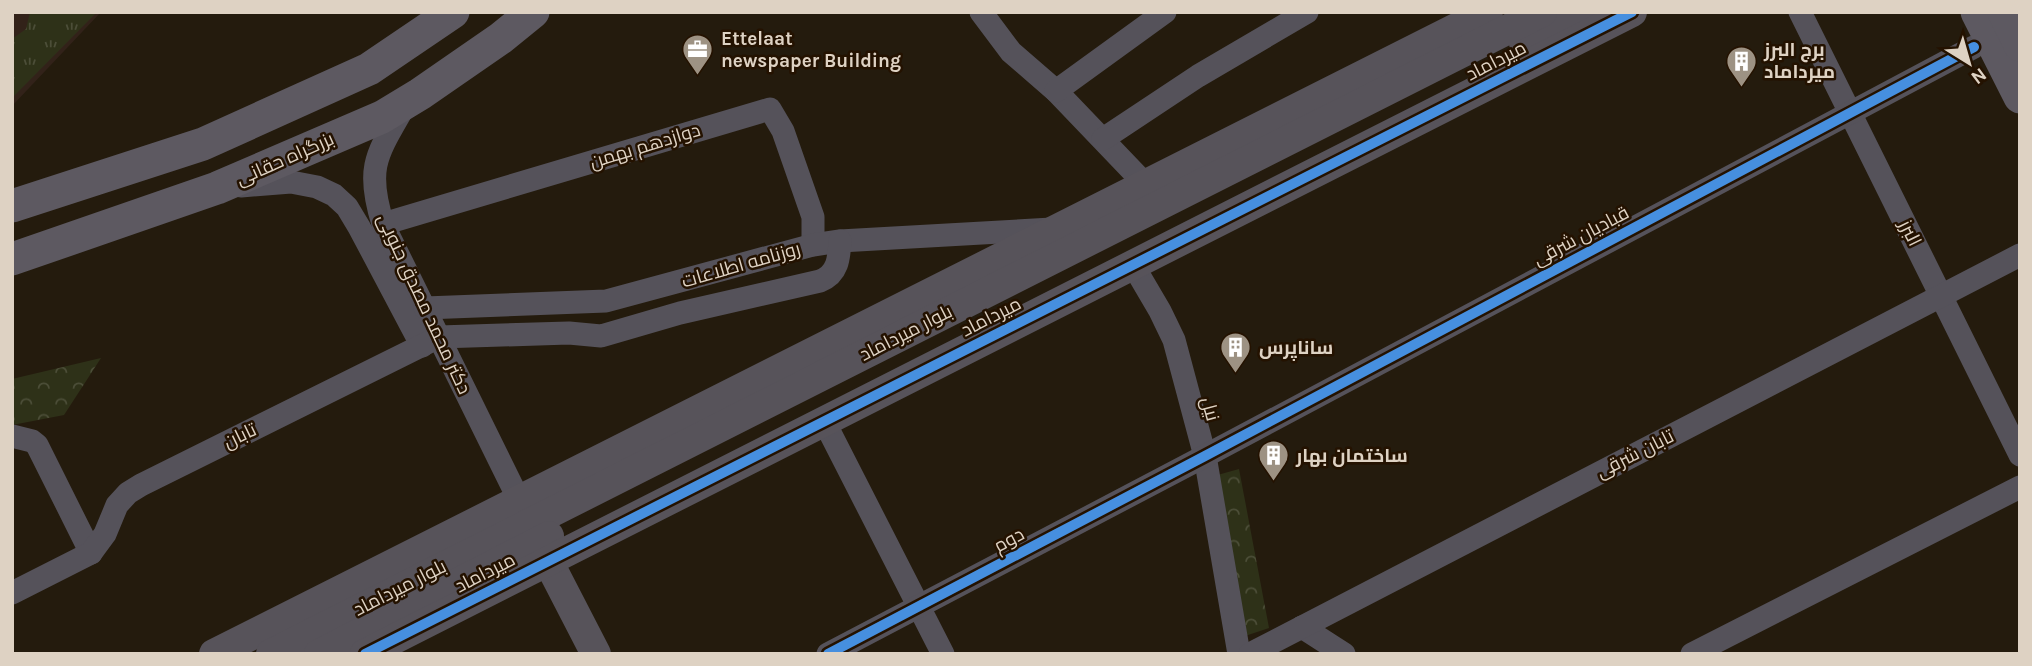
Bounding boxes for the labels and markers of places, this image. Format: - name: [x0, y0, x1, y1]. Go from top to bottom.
- place label: Ettelaat newspaper Building: [721, 28, 901, 72]
- office icon: Ettelaat newspaper Building: [681, 33, 715, 77]
- place label: برج البرز میرداماد: [1763, 39, 1835, 83]
- building icon: برج البرز میرداماد: [1724, 44, 1758, 88]
- building icon: ساناپرس: [1219, 331, 1253, 375]
- place label: ساناپرس: [1259, 337, 1333, 361]
- building icon: ساختمان بهار: [1256, 439, 1290, 483]
- place label: ساختمان بهار: [1295, 445, 1408, 467]

